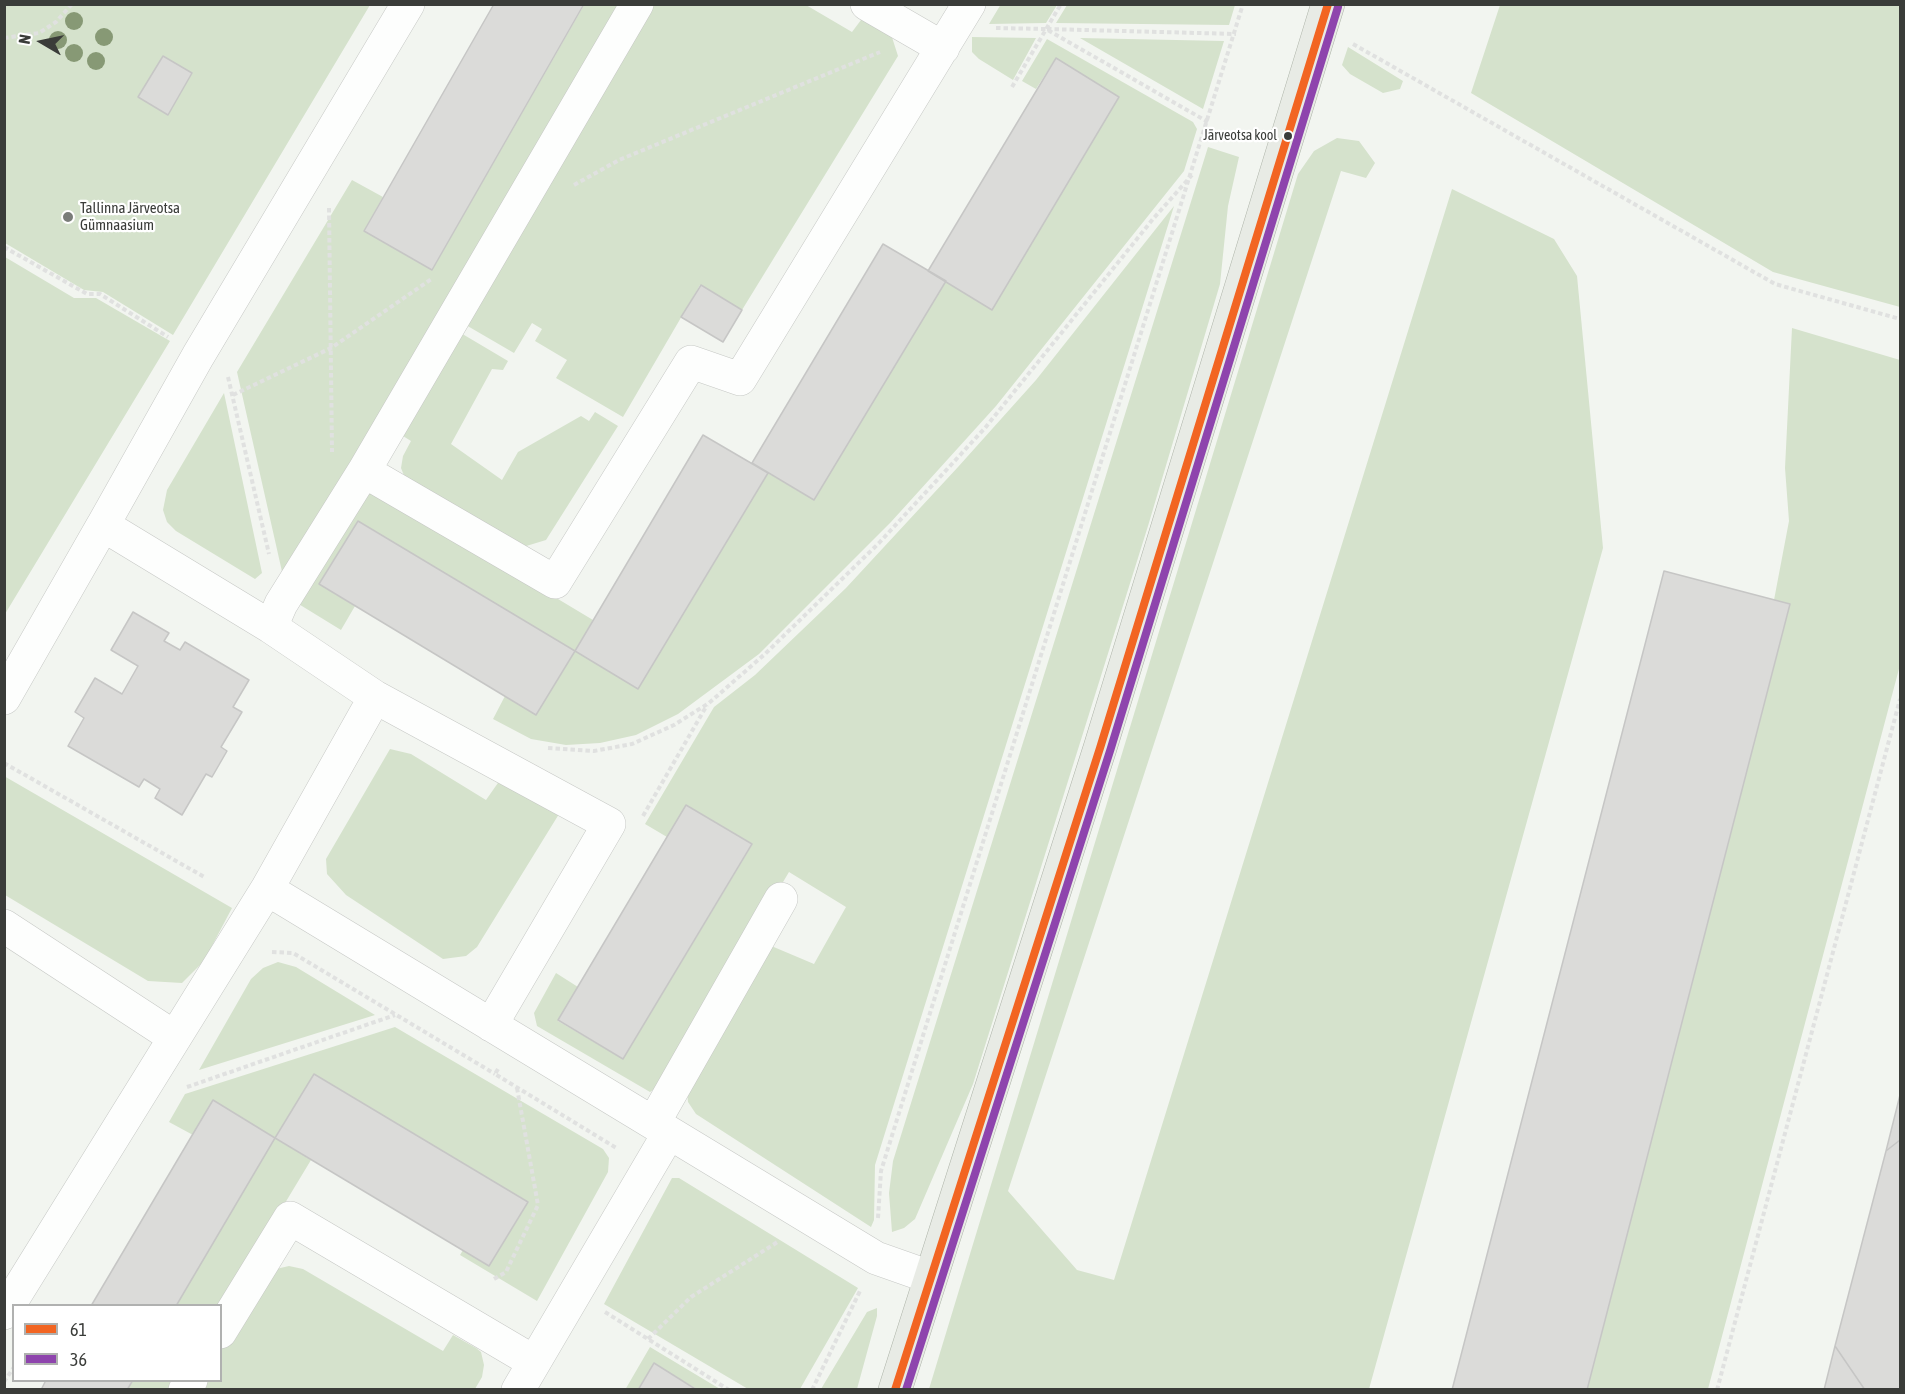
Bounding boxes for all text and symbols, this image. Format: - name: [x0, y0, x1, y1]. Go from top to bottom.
- north arrow: [12, 12, 72, 72]
- text: N: [15, 33, 34, 45]
- place label: Järveotsa kool: [1203, 128, 1277, 144]
- marker: Järveotsa kool: [1282, 130, 1294, 142]
- place label: Tallinna Järveotsa Gümnaasium: [80, 199, 180, 234]
- marker: Tallinna Järveotsa Gümnaasium: [61, 210, 75, 224]
- legend: [12, 1304, 222, 1382]
- text: 61: [70, 1319, 87, 1340]
- text: 36: [70, 1349, 87, 1370]

